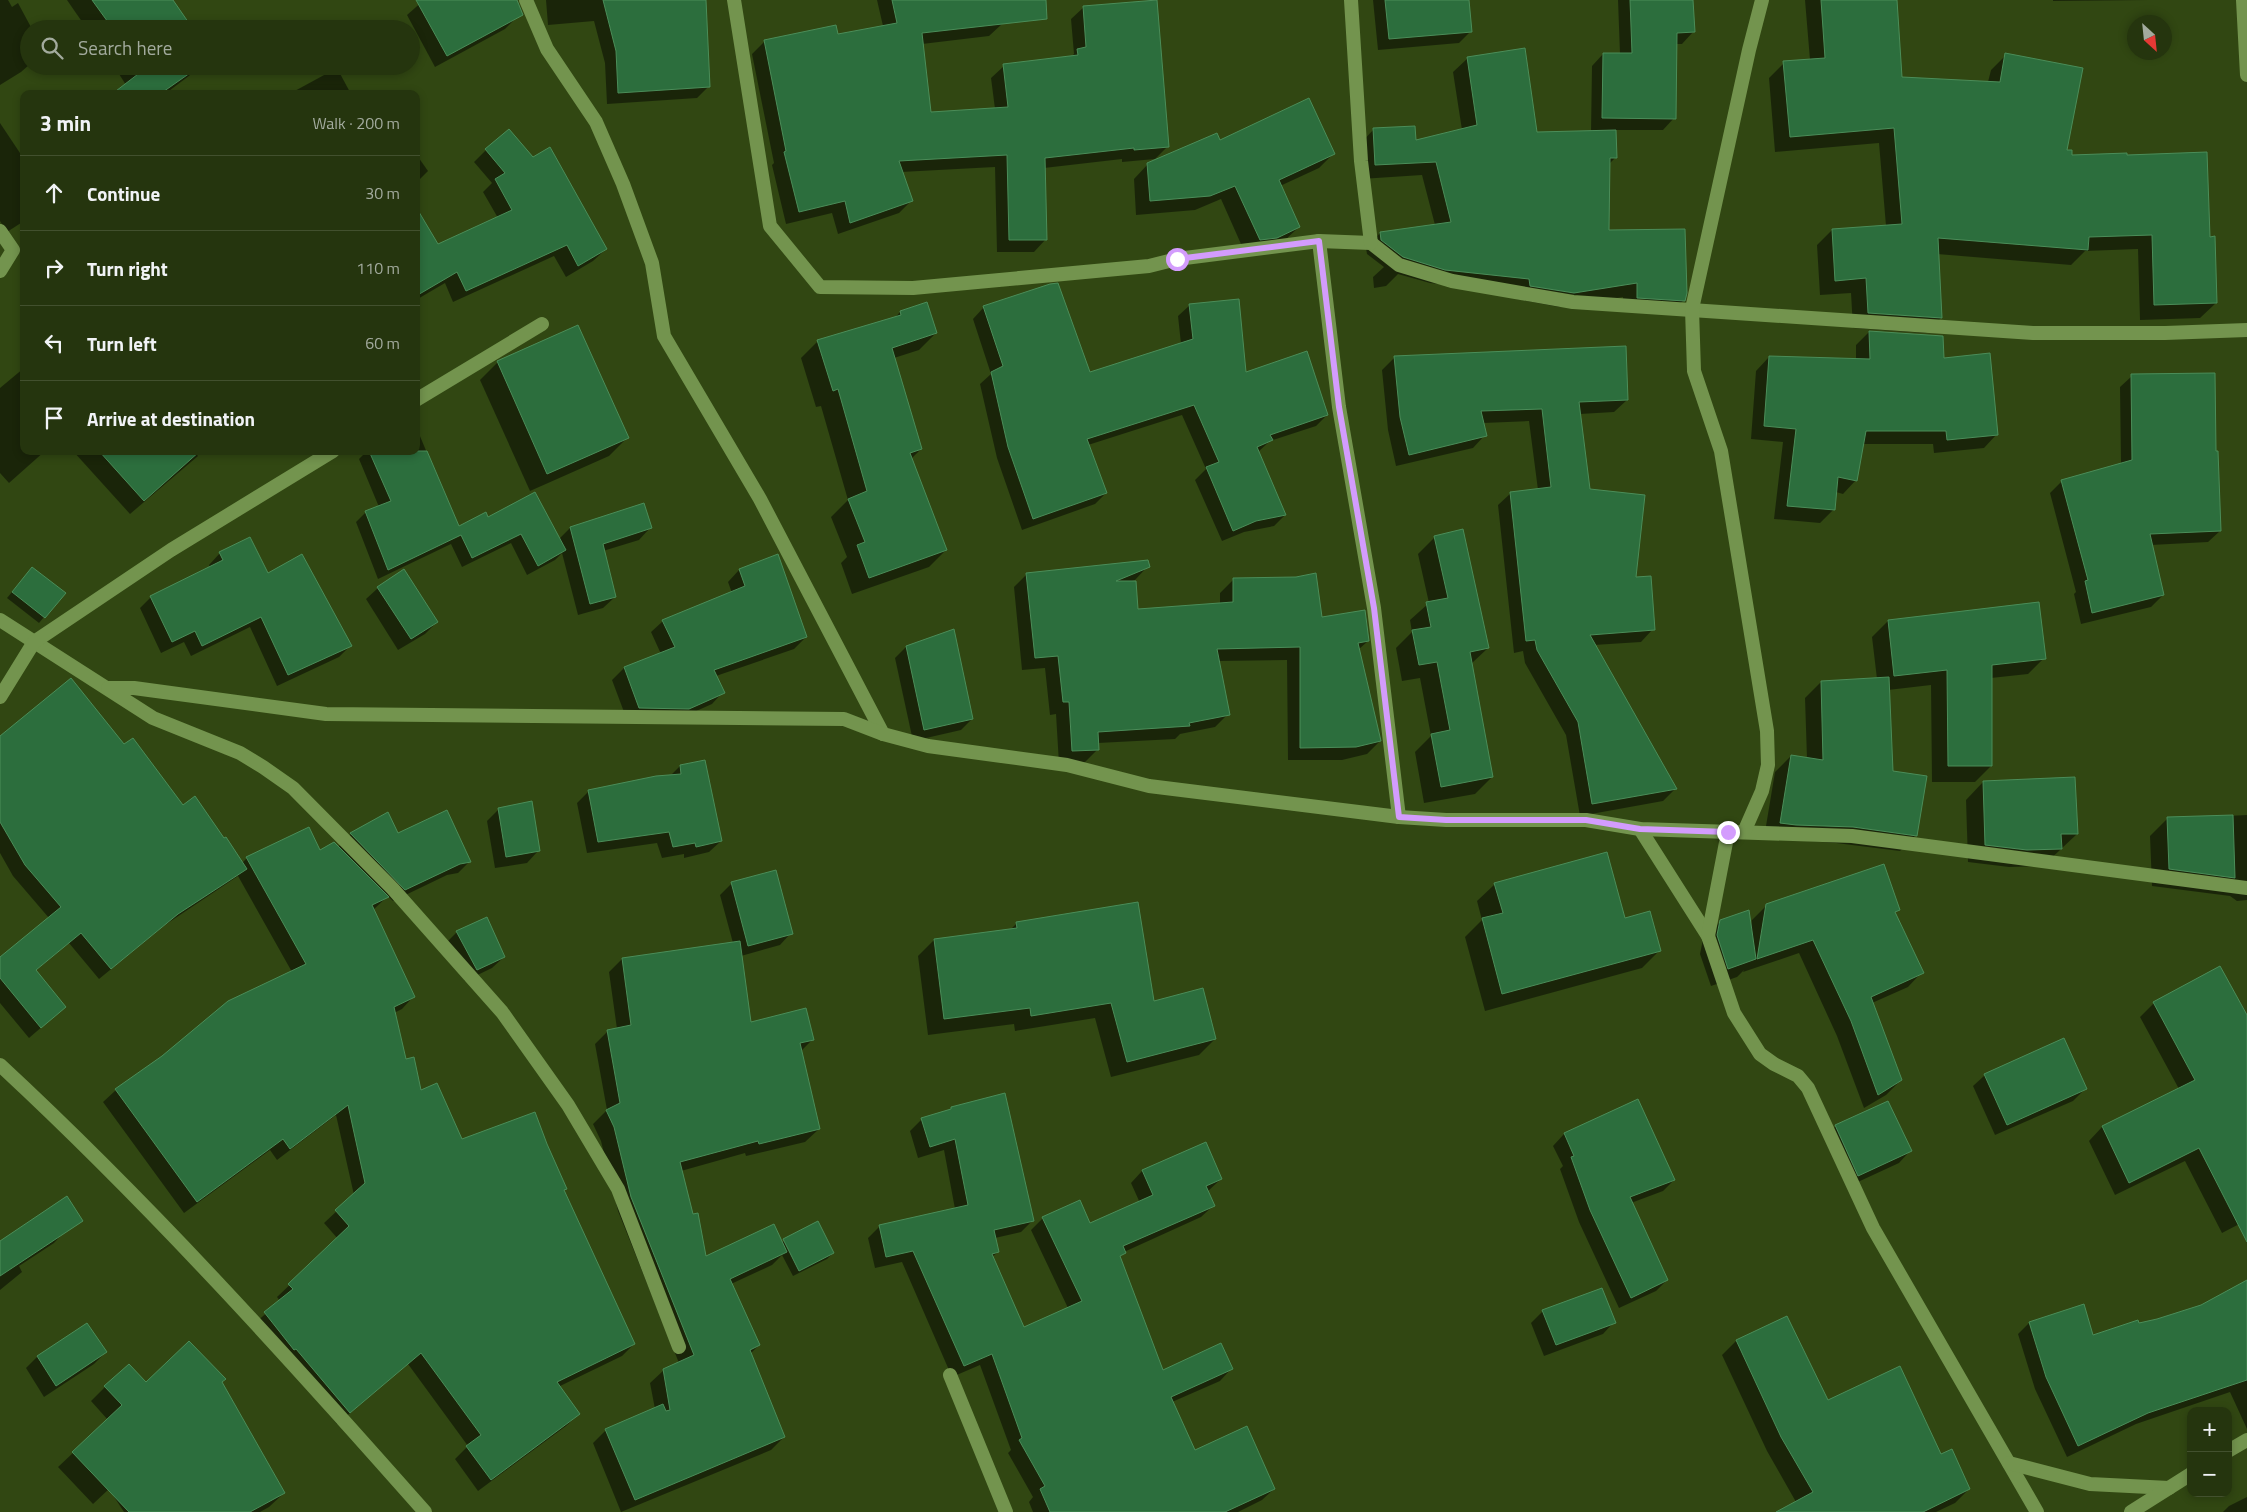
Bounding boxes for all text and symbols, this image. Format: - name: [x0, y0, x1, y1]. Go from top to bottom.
- north arrow: [2127, 15, 2172, 60]
- search box: [20, 20, 420, 75]
- text: Search here: [78, 33, 172, 62]
- icon: search: [38, 34, 66, 62]
- text: 3 min: [40, 107, 91, 139]
- text: Walk · 200 m: [312, 111, 400, 135]
- icon: ahead: [40, 179, 68, 207]
- text: Continue: [87, 179, 160, 208]
- text: 30 m: [365, 181, 400, 205]
- route start: [1166, 248, 1189, 271]
- icon: right: [40, 254, 68, 282]
- text: Turn right: [87, 254, 168, 283]
- text: 110 m: [356, 256, 400, 280]
- icon: left: [40, 329, 68, 357]
- text: Turn left: [87, 329, 157, 358]
- text: 60 m: [365, 331, 400, 355]
- icon: arrive: [40, 404, 68, 432]
- text: Arrive at destination: [87, 404, 255, 433]
- route end: [1717, 821, 1740, 844]
- map controls: [2187, 1407, 2232, 1497]
- button: +: [2187, 1407, 2232, 1452]
- button: −: [2187, 1452, 2232, 1497]

